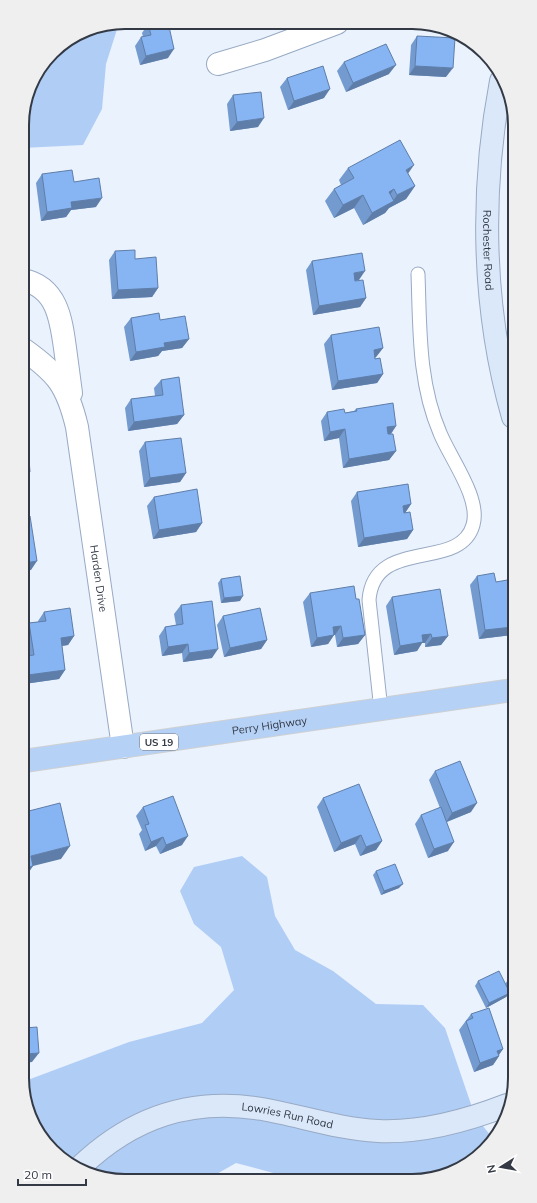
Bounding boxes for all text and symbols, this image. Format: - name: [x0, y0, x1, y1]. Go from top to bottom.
- street label: Rochester Road: [480, 210, 497, 291]
- street label: Harden Drive: [87, 544, 111, 613]
- street label: Perry Highway: [231, 713, 308, 738]
- road number: US 19: [140, 734, 178, 750]
- street label: Lowries Run Road: [241, 1099, 334, 1132]
- north arrow: [481, 1147, 521, 1187]
- scale bar: [18, 1161, 86, 1187]
- text: N: [484, 1163, 499, 1174]
- text: 20 m: [24, 1167, 52, 1182]

